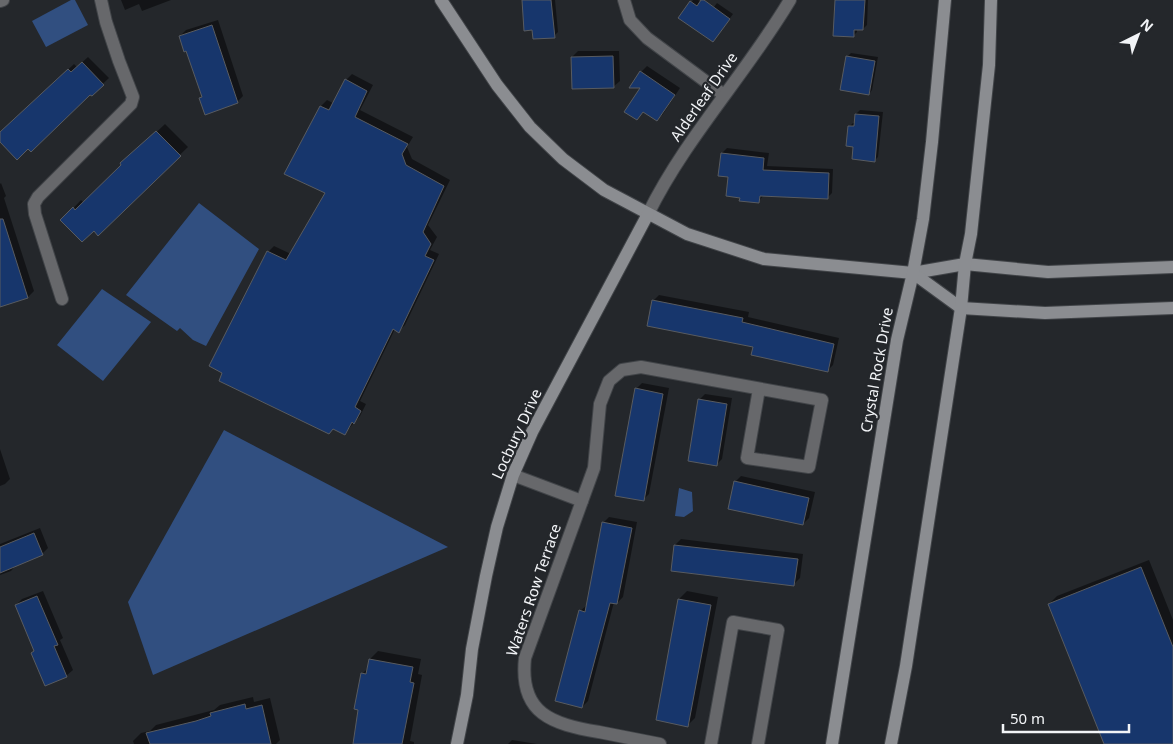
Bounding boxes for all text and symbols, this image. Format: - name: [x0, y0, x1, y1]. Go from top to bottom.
- north arrow: [1113, 10, 1163, 60]
- text: N: [1136, 14, 1158, 36]
- street label: Alderleaf Drive: [665, 48, 741, 145]
- street label: Crystal Rock Drive: [855, 306, 897, 434]
- street label: Locbury Drive: [486, 385, 546, 482]
- street label: Waters Row Terrace: [501, 521, 565, 659]
- scale bar: [1003, 702, 1129, 734]
- text: 50 m: [1010, 708, 1045, 728]

